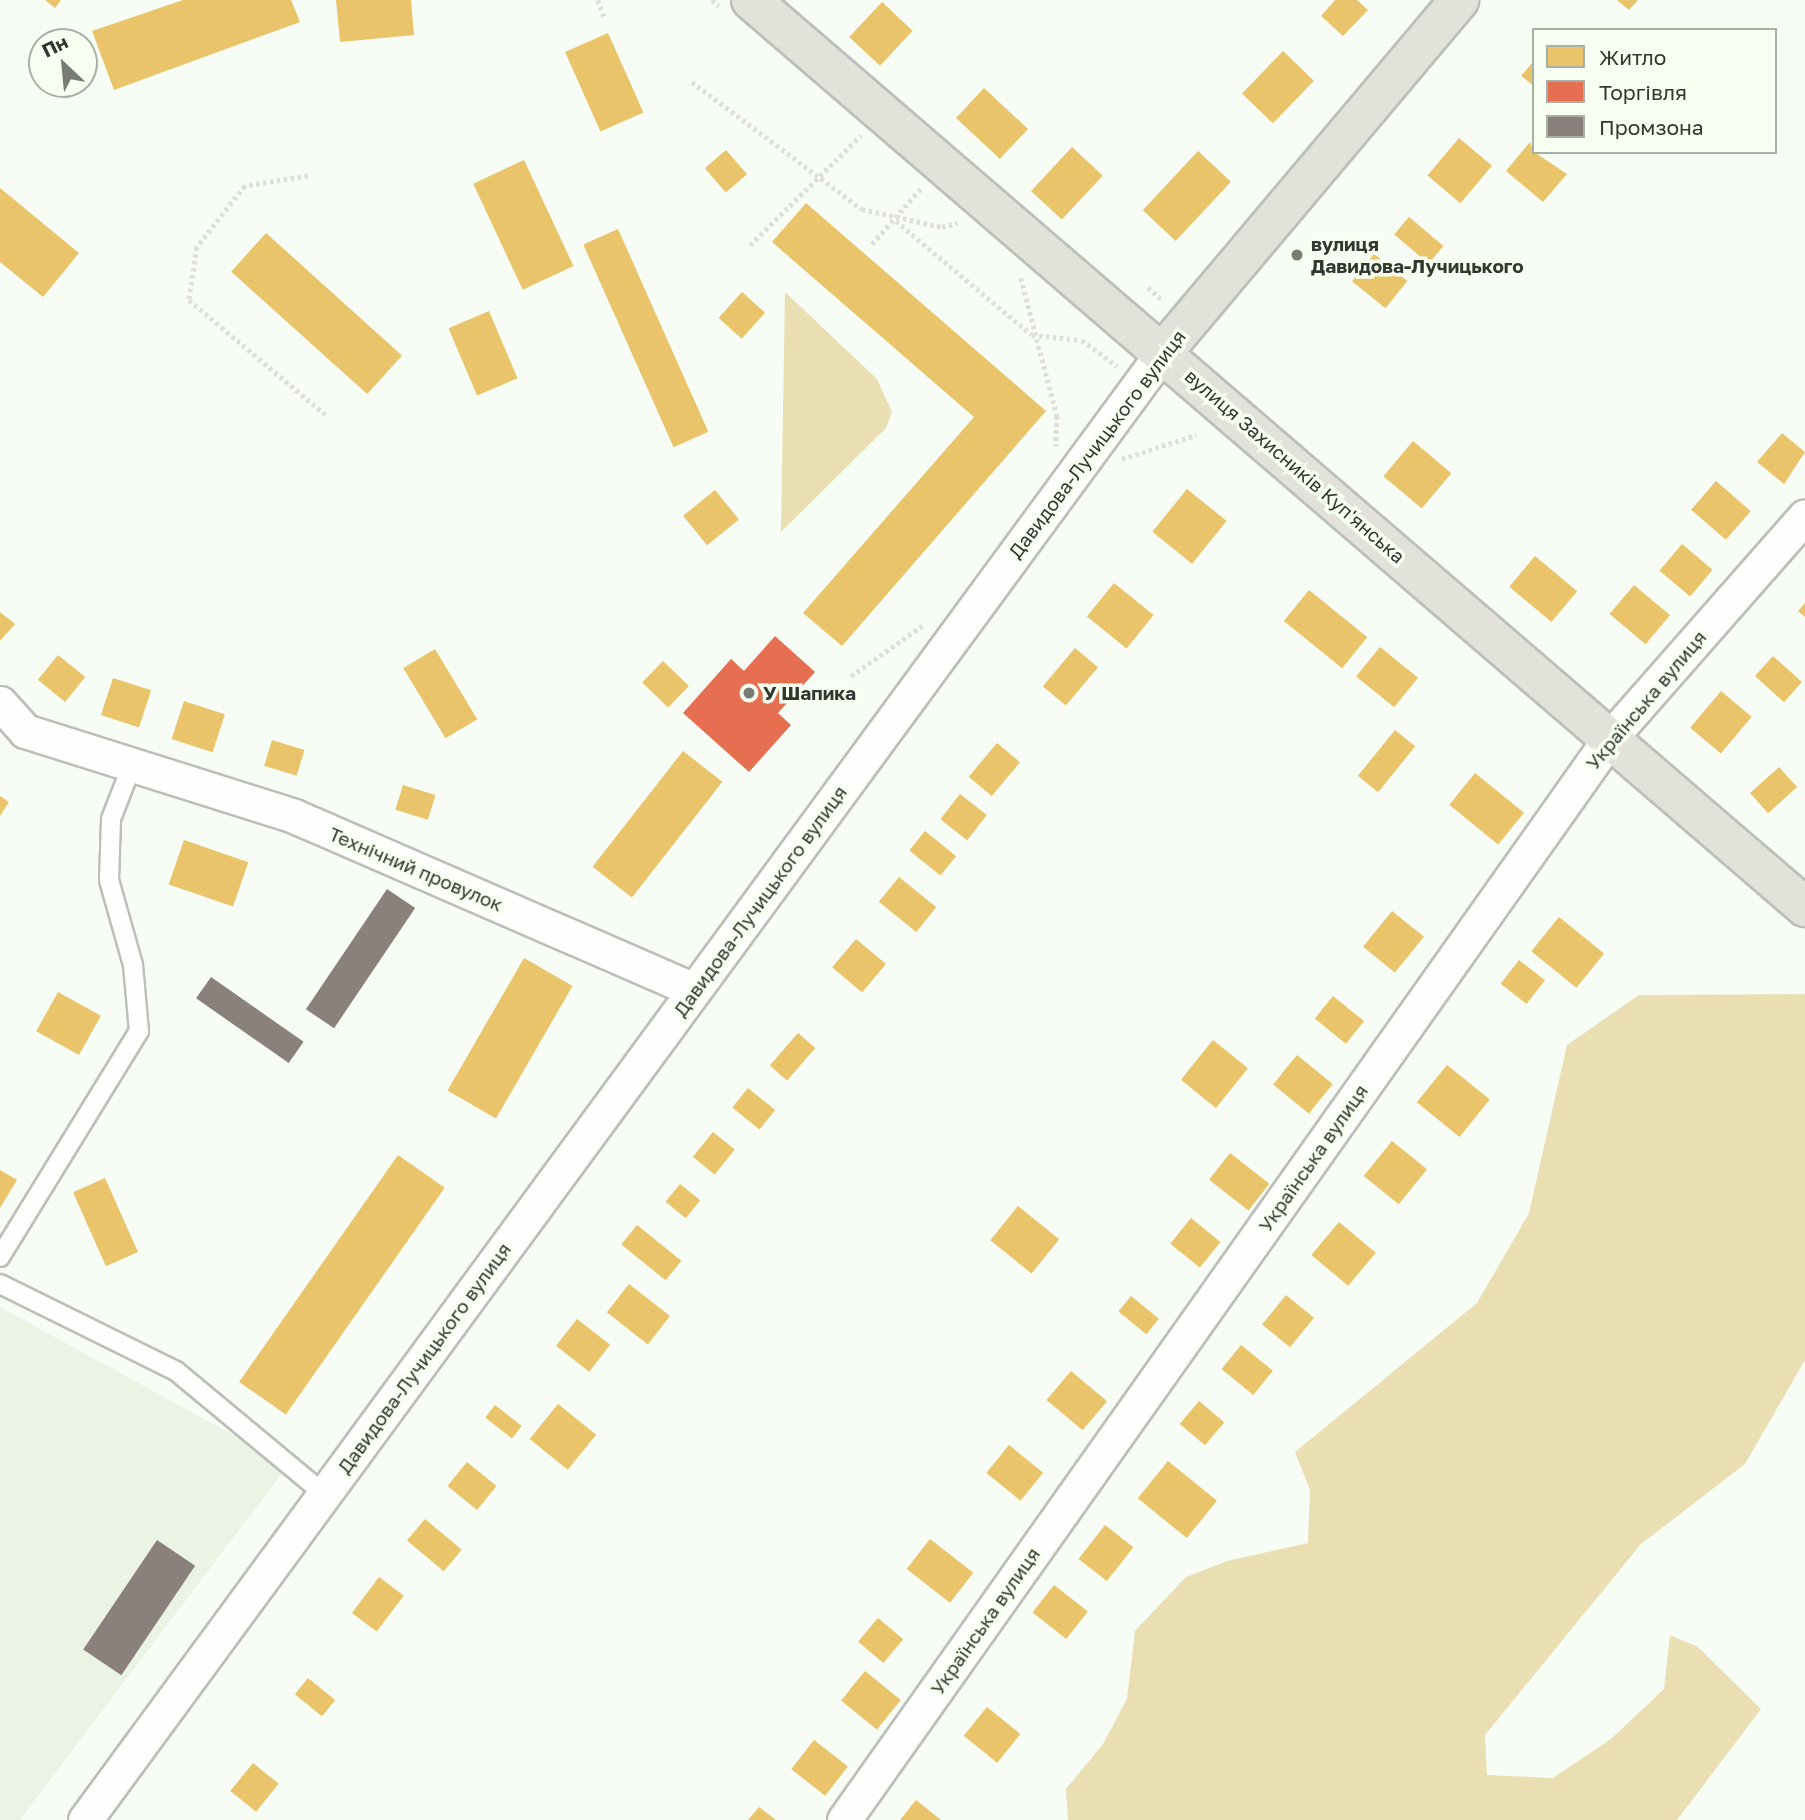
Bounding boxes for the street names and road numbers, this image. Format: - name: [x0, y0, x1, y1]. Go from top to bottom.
- street label: Давидова-Лучицького вулиця: [1004, 325, 1190, 563]
- street label: вулиця Захисників Куп'янська: [1180, 364, 1410, 568]
- street label: Українська вулиця: [1581, 626, 1711, 774]
- street label: Давидова-Лучицького вулиця: [669, 781, 851, 1021]
- street label: Технічний провулок: [326, 822, 506, 916]
- street label: Українська вулиця: [1254, 1080, 1372, 1236]
- street label: Давидова-Лучицького вулиця: [333, 1238, 515, 1478]
- street label: Українська вулиця: [926, 1543, 1044, 1699]

